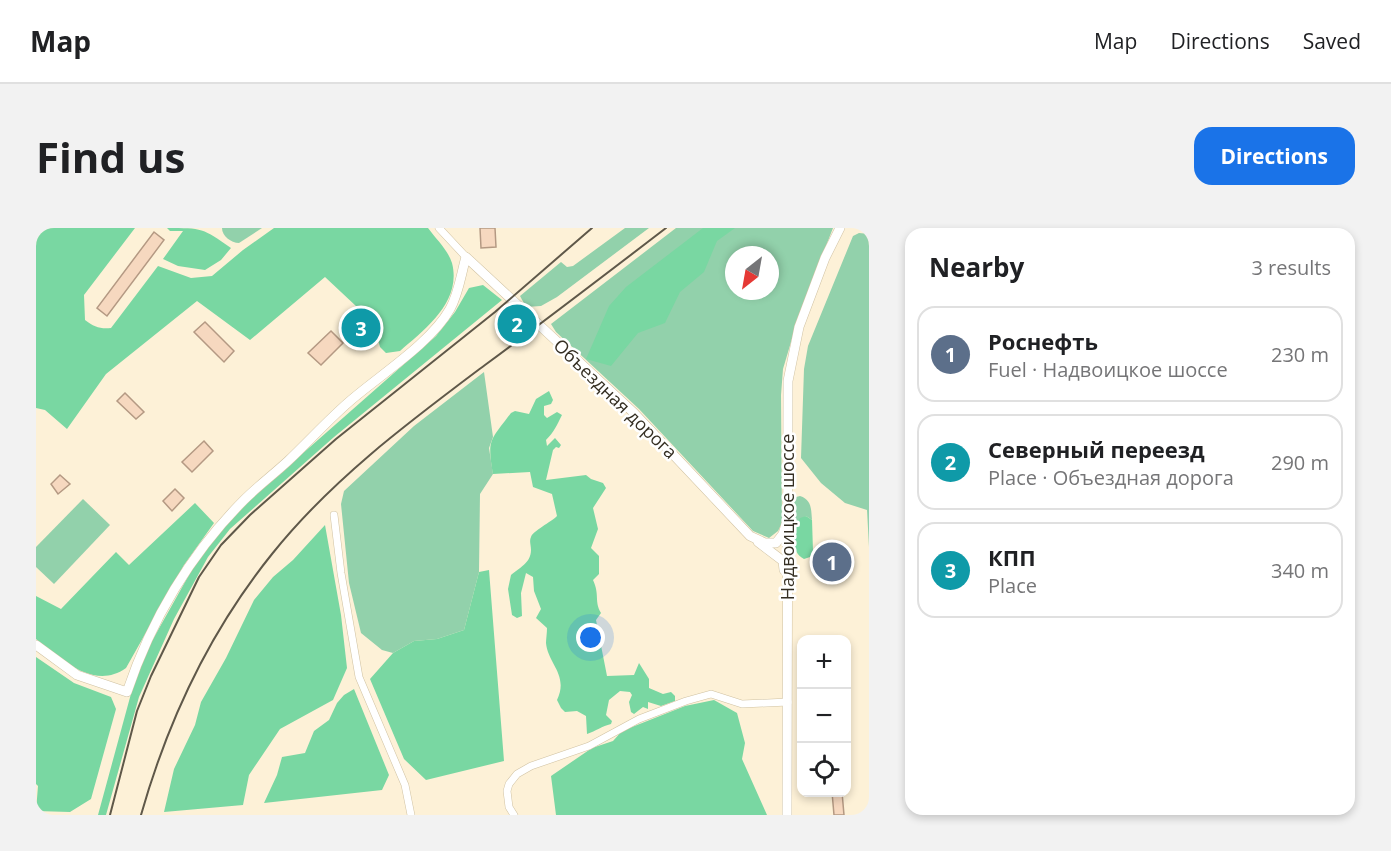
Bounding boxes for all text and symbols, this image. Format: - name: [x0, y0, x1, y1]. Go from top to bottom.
- text: Map: [30, 22, 91, 60]
- text: Map: [1094, 27, 1137, 55]
- text: Directions: [1170, 27, 1270, 55]
- text: Saved: [1303, 27, 1361, 55]
- button: Directions: [1194, 127, 1355, 185]
- text: Find us: [36, 128, 185, 185]
- north arrow: [725, 246, 779, 300]
- text: Nearby: [929, 249, 1024, 285]
- text: 3 results: [1251, 254, 1331, 281]
- pin: 2: [498, 302, 536, 346]
- pin: 3: [342, 306, 380, 350]
- text: Роснефть: [988, 326, 1098, 356]
- street label: Объездная дорога: [549, 333, 683, 464]
- text: 1: [945, 341, 956, 368]
- text: 230 m: [1271, 341, 1329, 368]
- text: Fuel · Надвоицкое шоссе: [988, 356, 1228, 383]
- street label: Надвоицкое шоссе: [775, 434, 799, 600]
- text: Северный переезд: [988, 434, 1205, 464]
- text: 2: [945, 449, 956, 476]
- text: 290 m: [1271, 449, 1329, 476]
- text: Place · Объездная дорога: [988, 464, 1234, 491]
- pin: 1: [812, 540, 852, 584]
- text: КПП: [988, 542, 1036, 572]
- text: 3: [945, 557, 956, 584]
- text: 340 m: [1271, 557, 1329, 584]
- text: Place: [988, 572, 1037, 599]
- your location: [576, 623, 605, 652]
- map controls: [797, 635, 851, 797]
- button: +: [797, 635, 851, 689]
- button: −: [797, 689, 851, 743]
- button: locate: [797, 743, 851, 797]

